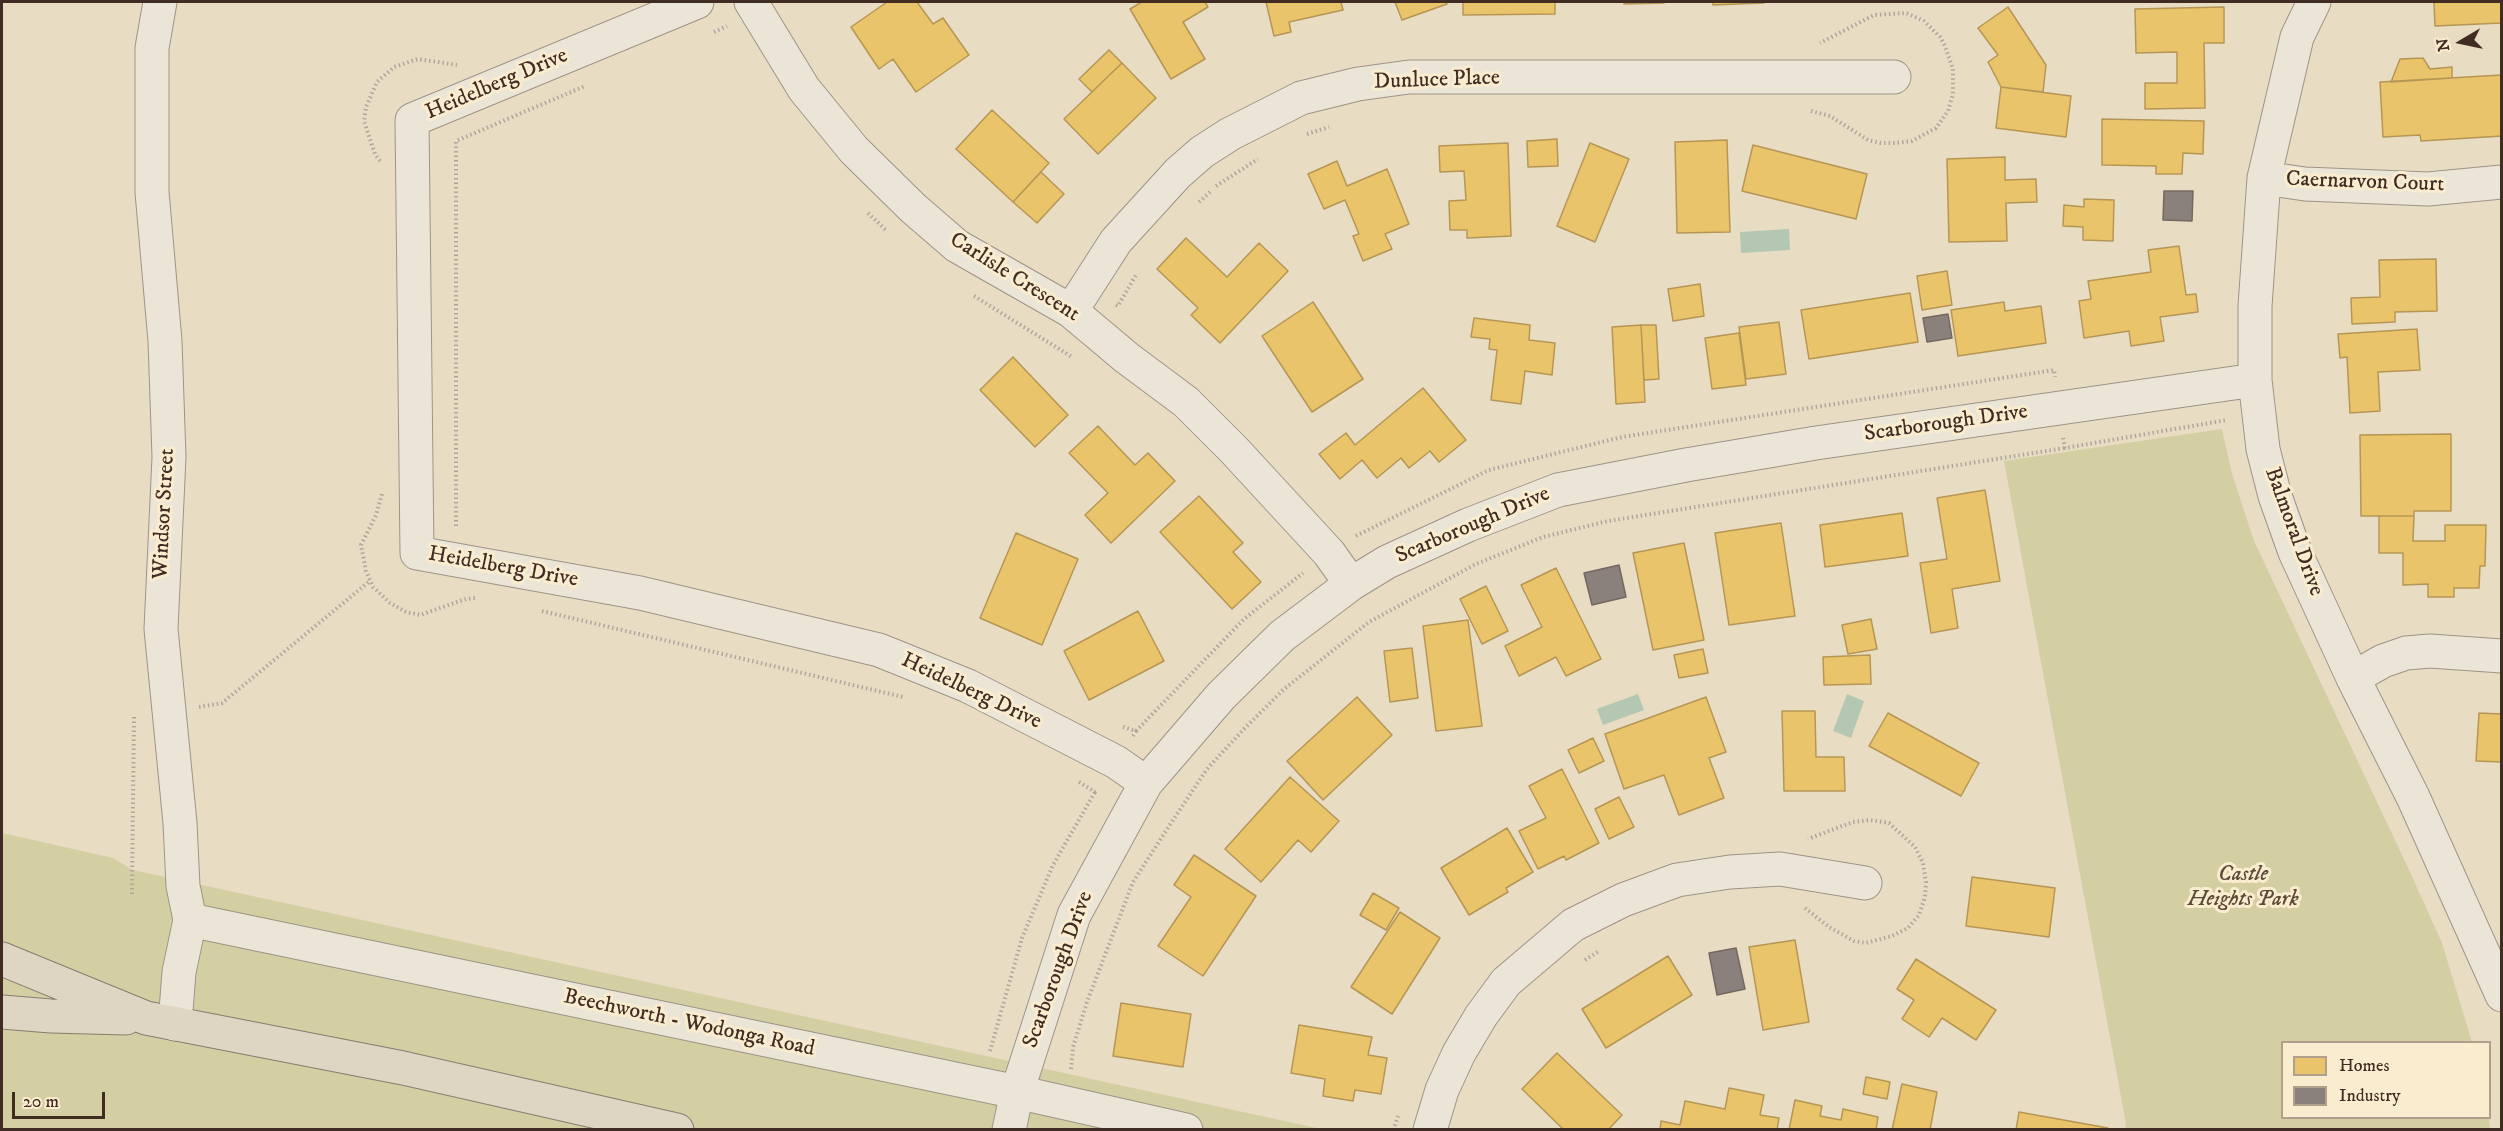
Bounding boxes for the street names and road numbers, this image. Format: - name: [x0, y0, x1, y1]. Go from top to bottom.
- street label: Heidelberg Drive: [422, 43, 572, 127]
- street label: Dunluce Place: [1373, 66, 1501, 96]
- street label: Caernarvon Court: [2285, 167, 2445, 199]
- street label: Carlisle Crescent: [944, 228, 1084, 328]
- street label: Scarborough Drive: [1863, 399, 2029, 449]
- street label: Windsor Street: [148, 448, 182, 580]
- street label: Balmoral Drive: [2258, 464, 2328, 600]
- street label: Scarborough Drive: [1392, 482, 1554, 570]
- street label: Heidelberg Drive: [426, 542, 580, 594]
- street label: Heidelberg Drive: [897, 648, 1045, 736]
- street label: Scarborough Drive: [1018, 888, 1100, 1052]
- street label: Beechworth - Wodonga Road: [561, 984, 817, 1064]

